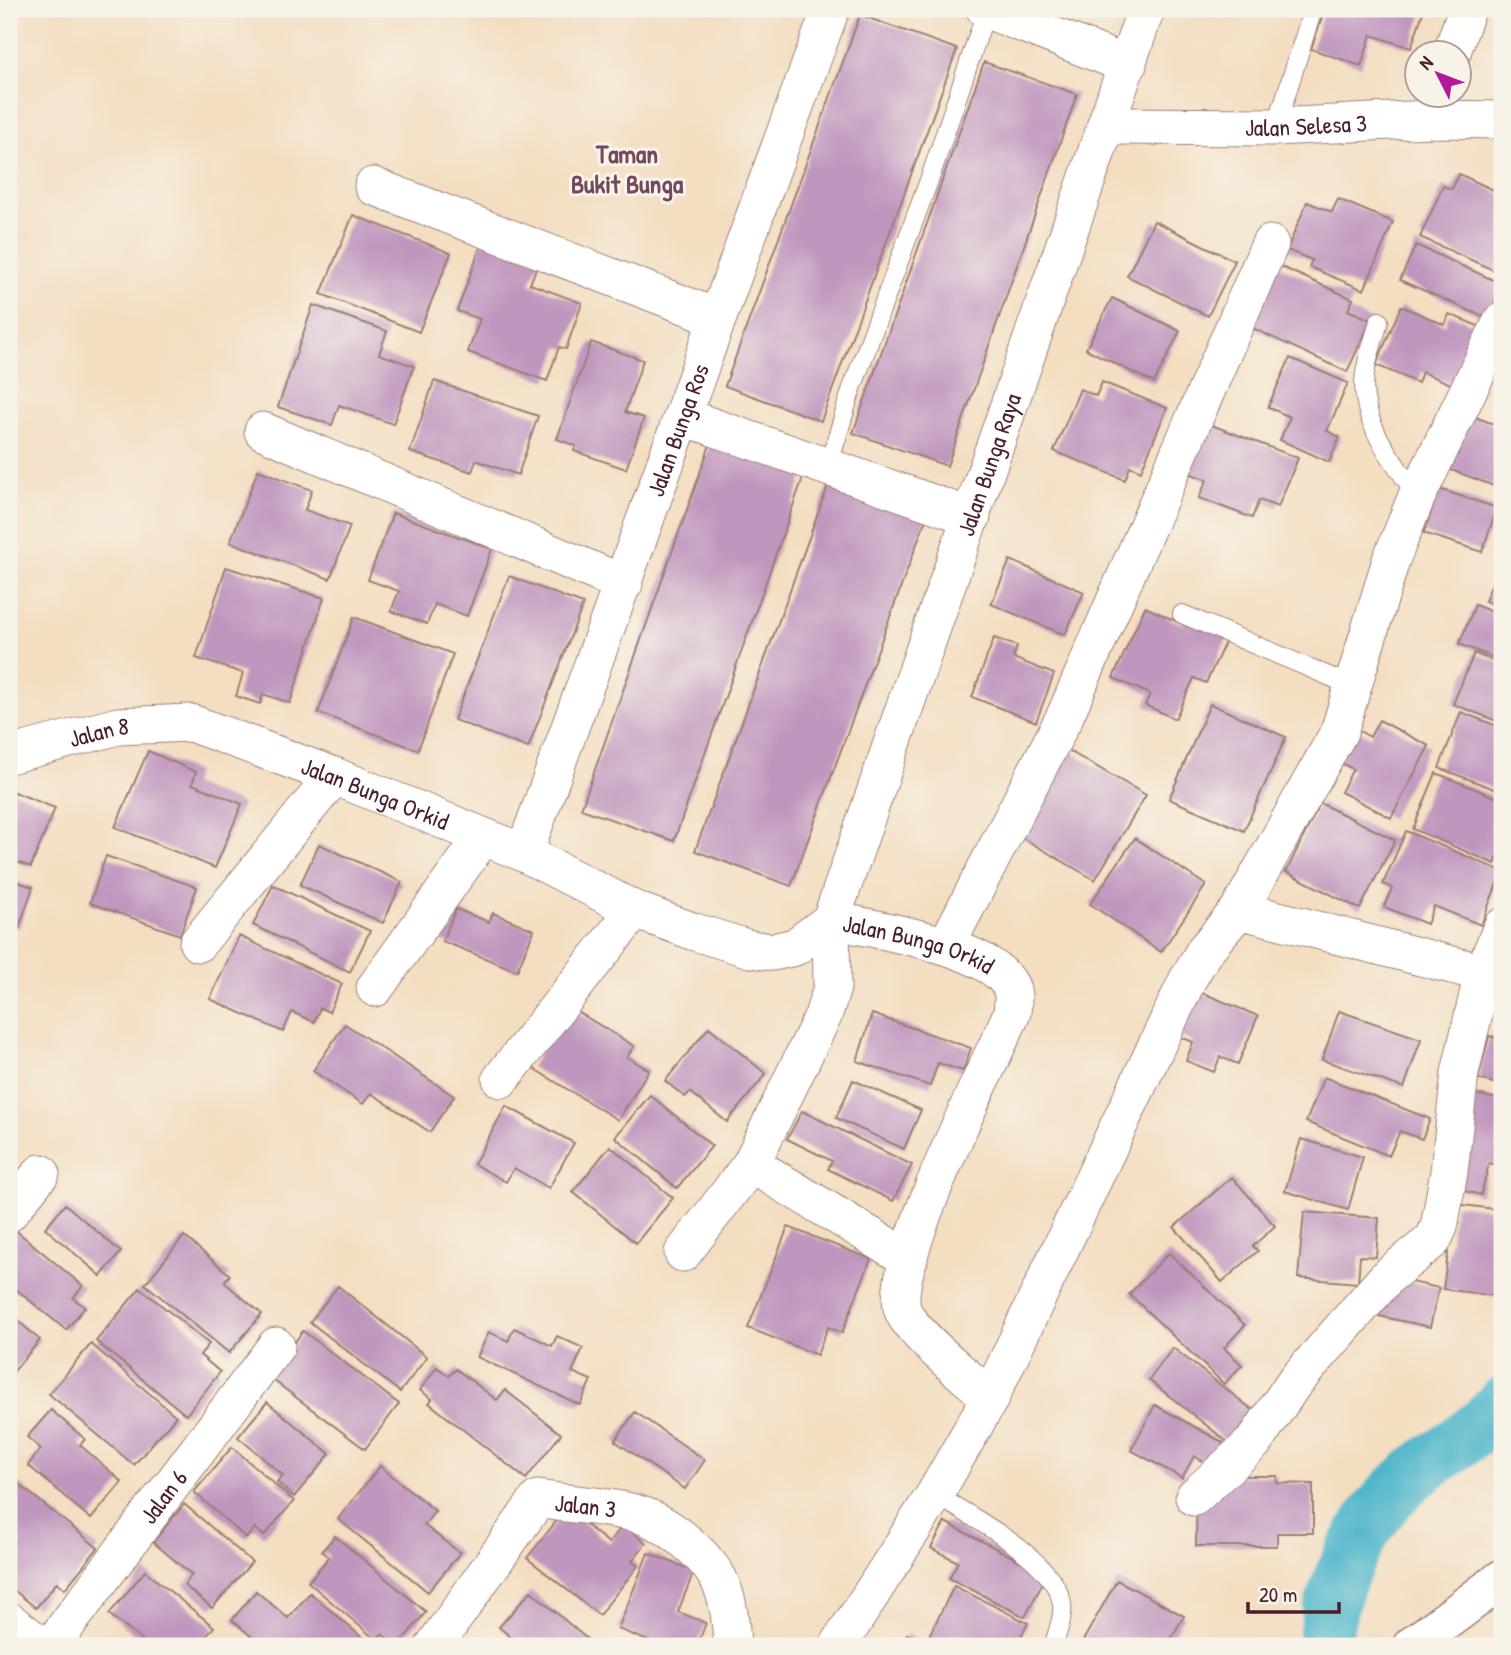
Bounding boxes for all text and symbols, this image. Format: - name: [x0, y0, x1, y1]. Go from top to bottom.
- north arrow: [1402, 38, 1472, 108]
- text: N: [1412, 50, 1438, 75]
- street label: Jalan Selesa 3: [1245, 106, 1368, 143]
- district label: Taman Bukit Bunga: [571, 136, 684, 202]
- street label: Jalan Bunga Ros: [639, 359, 716, 501]
- street label: Jalan Bunga Raya: [949, 389, 1028, 540]
- street label: Jalan 8: [65, 710, 129, 754]
- street label: Jalan Bunga Orkid: [297, 749, 454, 837]
- street label: Jalan Bunga Orkid: [840, 907, 1000, 981]
- street label: Jalan 6: [132, 1463, 194, 1530]
- street label: Jalan 3: [553, 1486, 618, 1525]
- scale bar: [1248, 1571, 1340, 1615]
- text: 20 m: [1259, 1580, 1297, 1609]

